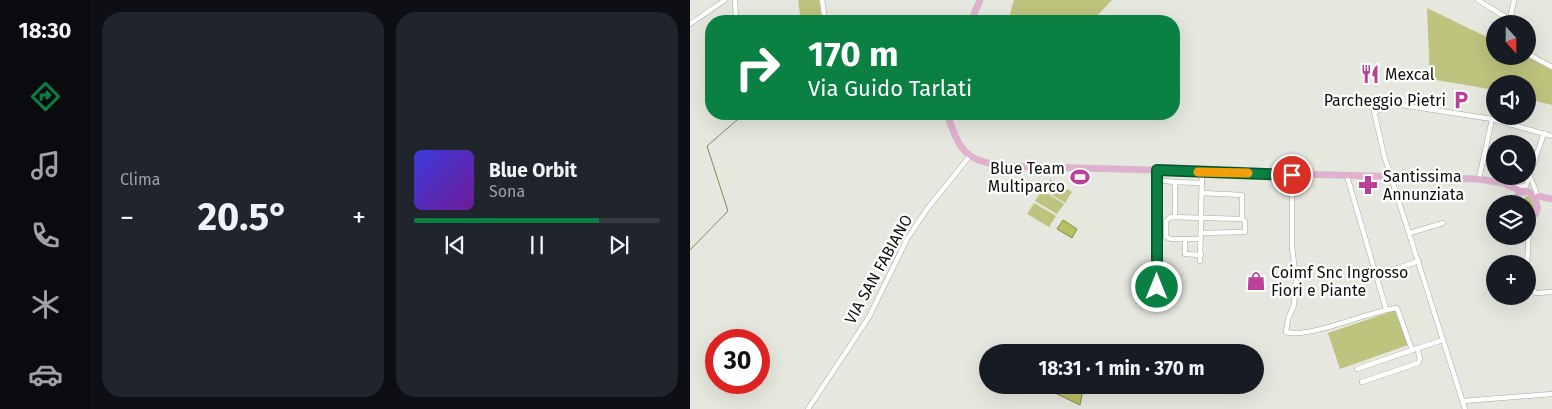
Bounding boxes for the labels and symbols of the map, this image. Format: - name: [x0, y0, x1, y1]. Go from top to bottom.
- north arrow: [1486, 15, 1536, 65]
- restaurant icon: Mexcal: [1359, 63, 1381, 85]
- place label: Mexcal: [1385, 65, 1435, 84]
- parking icon: Parcheggio Pietri: [1450, 89, 1472, 111]
- place label: Parcheggio Pietri: [1324, 91, 1446, 110]
- pin: [1271, 154, 1313, 196]
- place label: Blue Team Multiparco: [988, 159, 1065, 196]
- sports icon: Blue Team Multiparco: [1069, 166, 1091, 188]
- place label: Santissima Annunziata: [1383, 167, 1464, 204]
- pharmacy icon: Santissima Annunziata: [1357, 174, 1379, 196]
- street label: VIA SAN FABIANO: [841, 211, 916, 327]
- position arrow: [1130, 260, 1182, 312]
- place label: Coimf Snc Ingrosso Fiori e Piante: [1271, 263, 1408, 300]
- shop icon: Coimf Snc Ingrosso Fiori e Piante: [1245, 270, 1267, 292]
- speed limit sign: 30: [705, 329, 770, 394]

